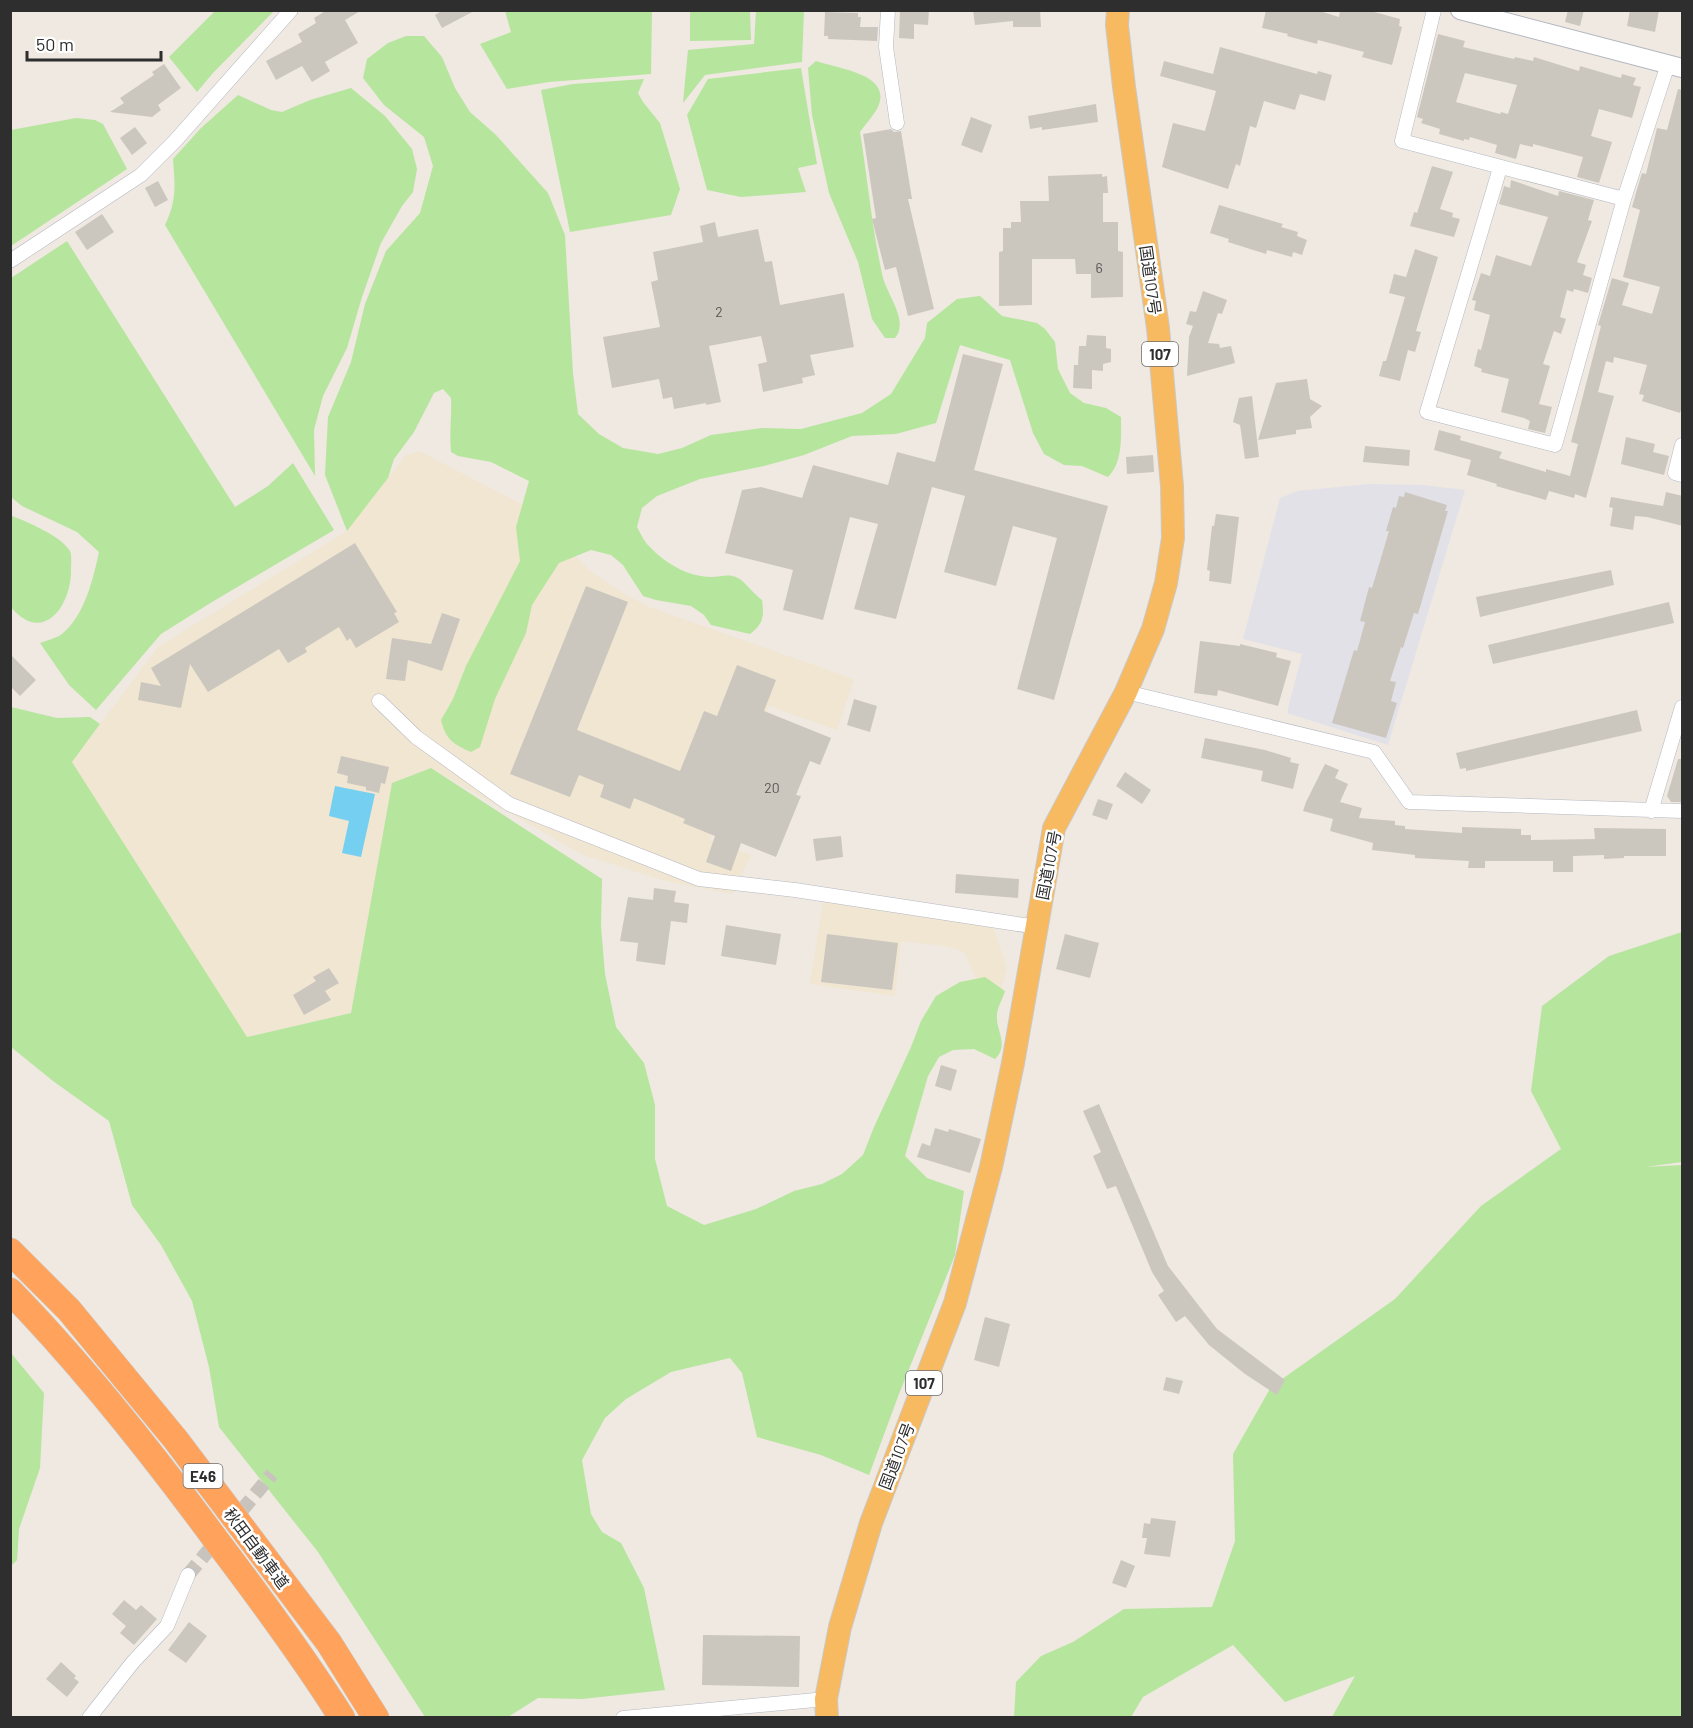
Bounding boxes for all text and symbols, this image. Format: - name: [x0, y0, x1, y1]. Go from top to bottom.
- scale bar: [27, 24, 160, 62]
- text: 50 m: [36, 33, 74, 55]
- street label: 国道107号: [1137, 244, 1165, 316]
- house number: 6: [1095, 259, 1103, 276]
- house number: 2: [715, 303, 723, 320]
- road number: 107: [1142, 342, 1178, 366]
- house number: 20: [764, 779, 780, 796]
- street label: 国道107号: [1032, 829, 1064, 901]
- road number: 107: [906, 1371, 942, 1395]
- street label: 国道107号: [875, 1420, 917, 1492]
- road number: E46: [184, 1464, 222, 1488]
- street label: 秋田自動車道: [221, 1504, 293, 1592]

